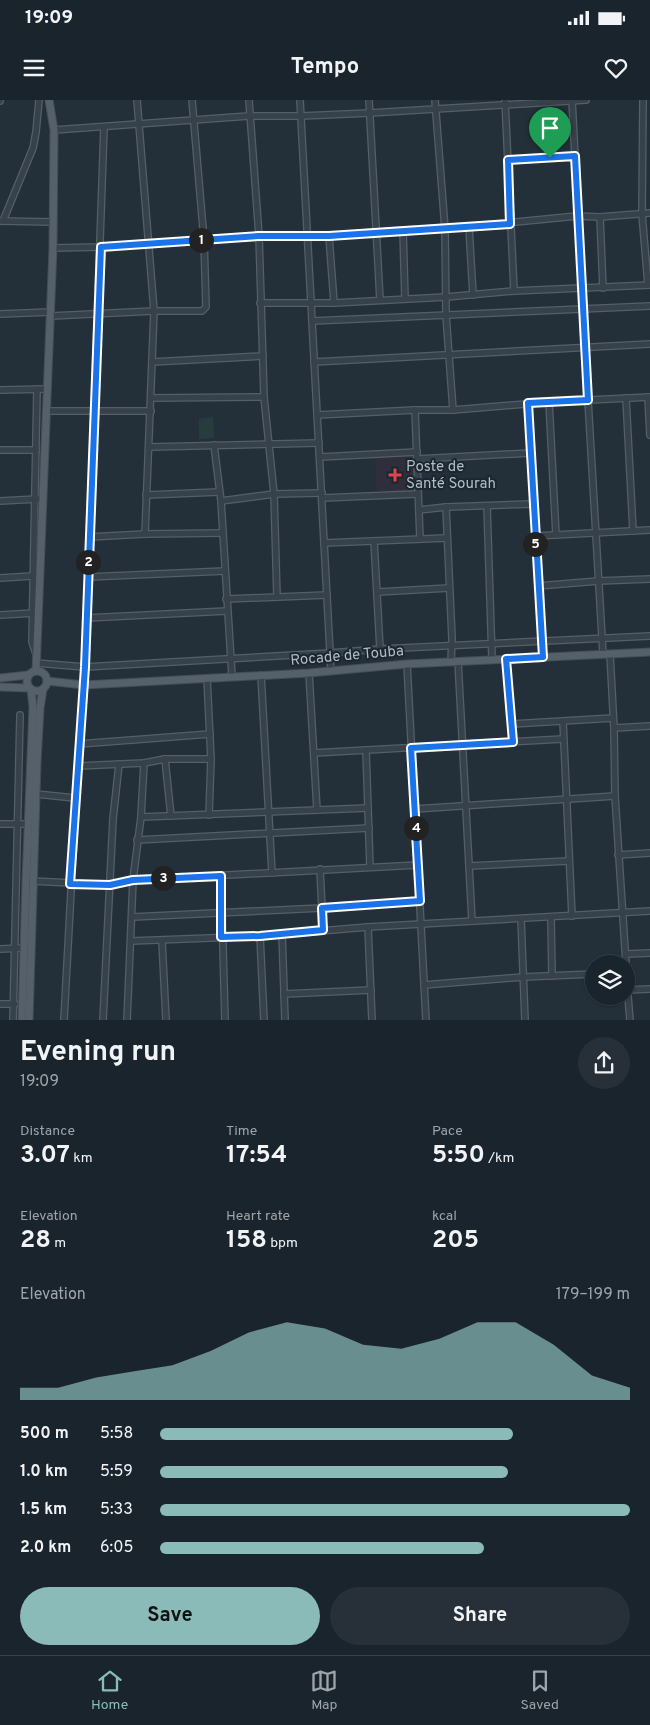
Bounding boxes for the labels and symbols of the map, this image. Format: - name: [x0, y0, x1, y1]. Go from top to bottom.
- pin: [529, 107, 571, 158]
- pin: 1: [188, 228, 214, 252]
- place label: Poste de Santé Sourah: [406, 458, 496, 494]
- marker: Poste de Santé Sourah: [388, 468, 402, 482]
- pin: 5: [522, 532, 548, 556]
- pin: 2: [76, 550, 100, 574]
- street label: Rocade de Touba: [290, 642, 405, 671]
- pin: 4: [404, 816, 428, 840]
- pin: 3: [150, 866, 176, 890]

